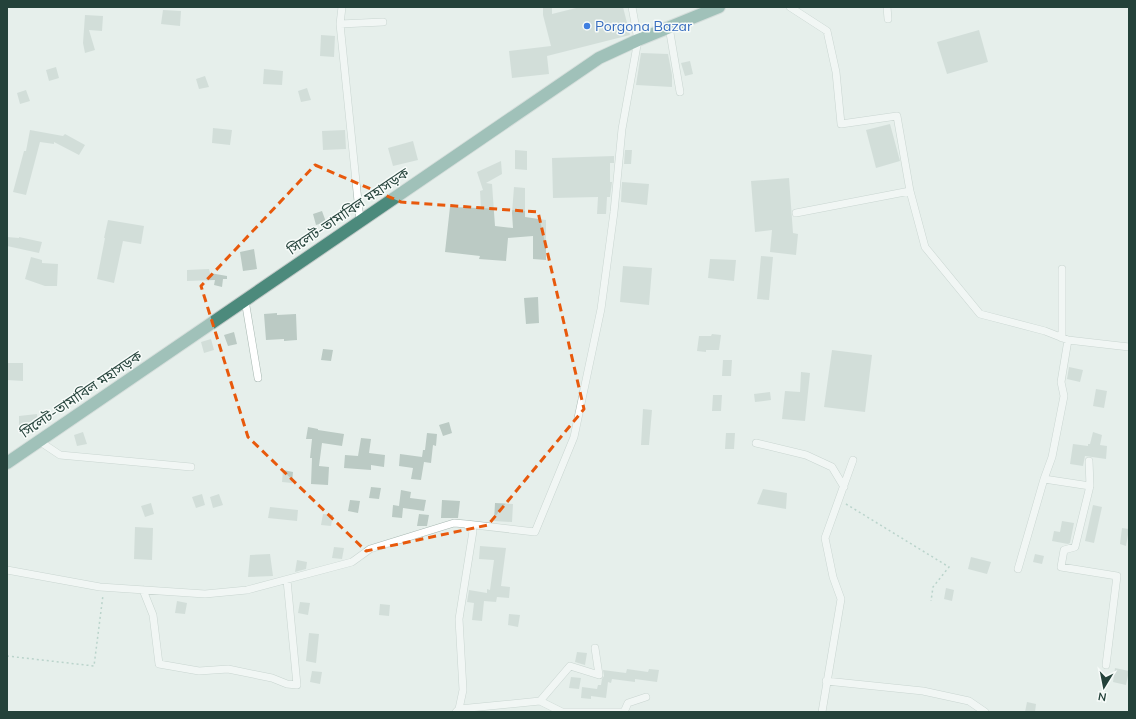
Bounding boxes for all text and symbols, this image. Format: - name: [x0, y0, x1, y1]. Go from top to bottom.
- place label: Porgona Bazar: [595, 17, 693, 35]
- marker: Porgona Bazar: [582, 21, 592, 31]
- street label: সিলেট-তামাবিল মহাসড়ক: [283, 163, 413, 259]
- street label: সিলেট-তামাবিল মহাসড়ক: [16, 346, 146, 442]
- north arrow: [1084, 667, 1124, 707]
- text: N: [1097, 689, 1108, 704]

